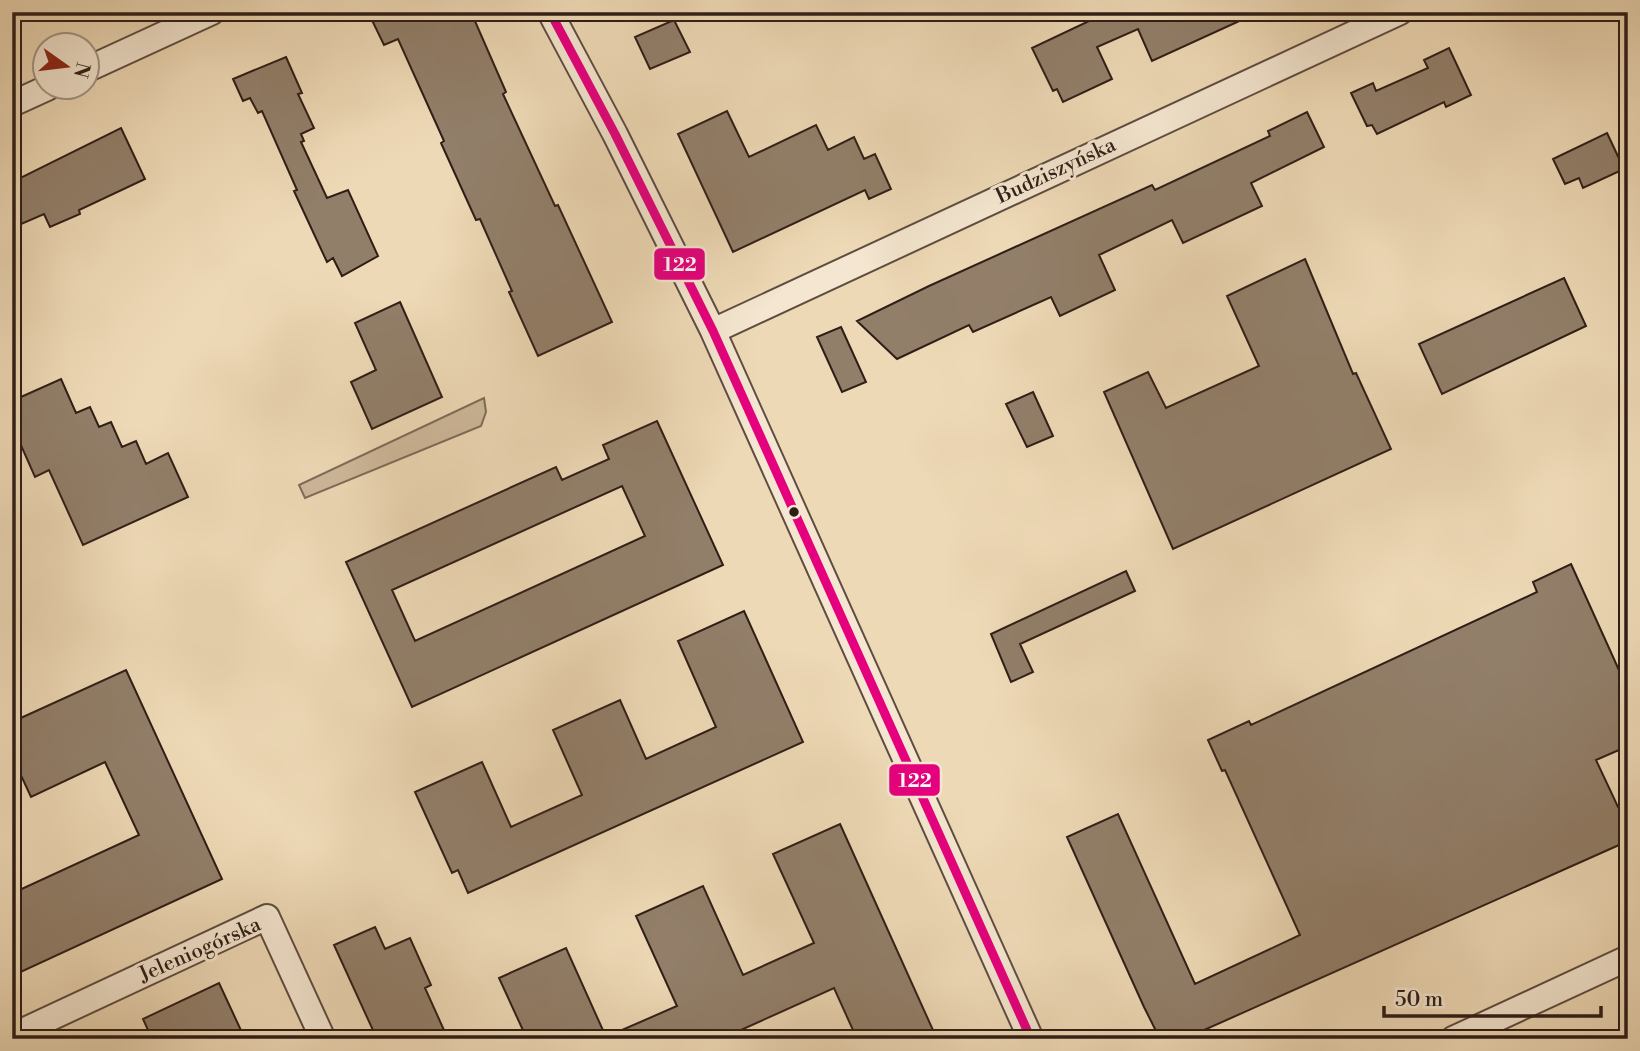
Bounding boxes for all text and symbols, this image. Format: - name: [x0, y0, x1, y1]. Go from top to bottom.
- north arrow: [32, 32, 102, 102]
- text: N: [68, 60, 95, 80]
- street label: Budziszyńska: [991, 132, 1120, 210]
- line badge: 122: [653, 247, 706, 281]
- text: 122: [663, 253, 697, 277]
- unlabelled marker: [787, 505, 801, 519]
- line badge: 122: [888, 763, 941, 797]
- text: 122: [898, 769, 932, 793]
- street label: Jeleniogórska: [134, 911, 265, 989]
- scale bar: [1384, 974, 1602, 1018]
- text: 50 m: [1395, 987, 1443, 1013]

